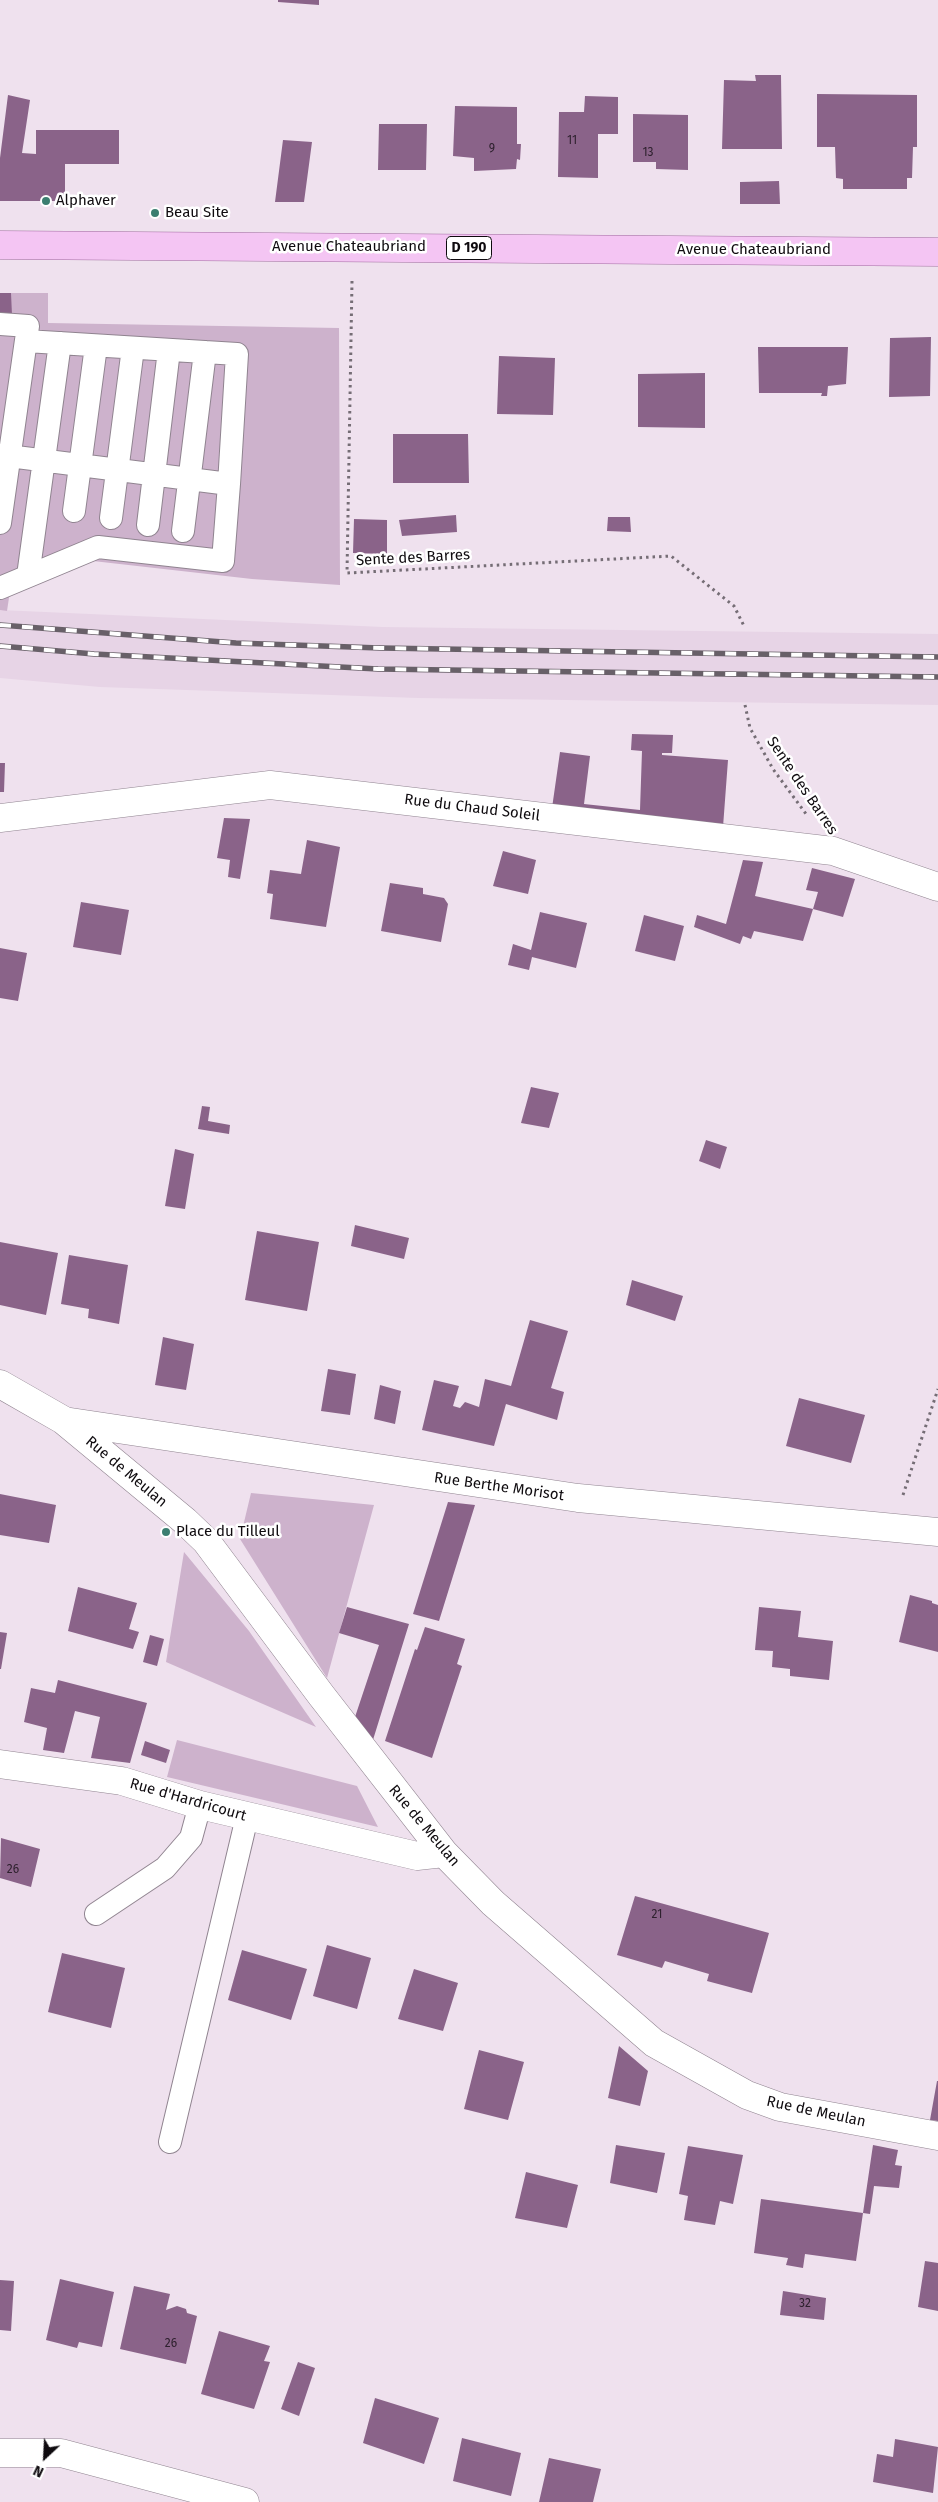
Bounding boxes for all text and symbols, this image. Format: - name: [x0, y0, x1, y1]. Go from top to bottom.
- house number: 11: [567, 134, 577, 148]
- house number: 9: [489, 142, 495, 156]
- house number: 13: [642, 146, 654, 160]
- place label: Alphaver: [56, 192, 116, 210]
- marker: Alphaver: [40, 195, 52, 207]
- place label: Beau Site: [165, 204, 229, 222]
- marker: Beau Site: [149, 207, 161, 219]
- road number: D 190: [446, 237, 492, 260]
- street label: Avenue Chateaubriand: [272, 238, 426, 256]
- street label: Avenue Chateaubriand: [677, 241, 831, 259]
- street label: Sente des Barres: [356, 546, 470, 570]
- street label: Sente des Barres: [763, 734, 841, 838]
- street label: Rue du Chaud Soleil: [403, 791, 541, 825]
- street label: Rue de Meulan: [82, 1433, 170, 1511]
- street label: Rue Berthe Morisot: [433, 1469, 565, 1505]
- place label: Place du Tilleul: [176, 1523, 280, 1541]
- marker: Place du Tilleul: [160, 1526, 172, 1538]
- street label: Rue d'Hardricourt: [128, 1775, 248, 1825]
- street label: Rue de Meulan: [385, 1782, 463, 1870]
- house number: 26: [7, 1863, 19, 1877]
- house number: 21: [652, 1908, 662, 1922]
- street label: Rue de Meulan: [765, 2093, 867, 2131]
- house number: 32: [799, 2297, 811, 2311]
- house number: 26: [165, 2337, 177, 2351]
- north arrow: [20, 2432, 70, 2482]
- text: N: [31, 2461, 46, 2481]

